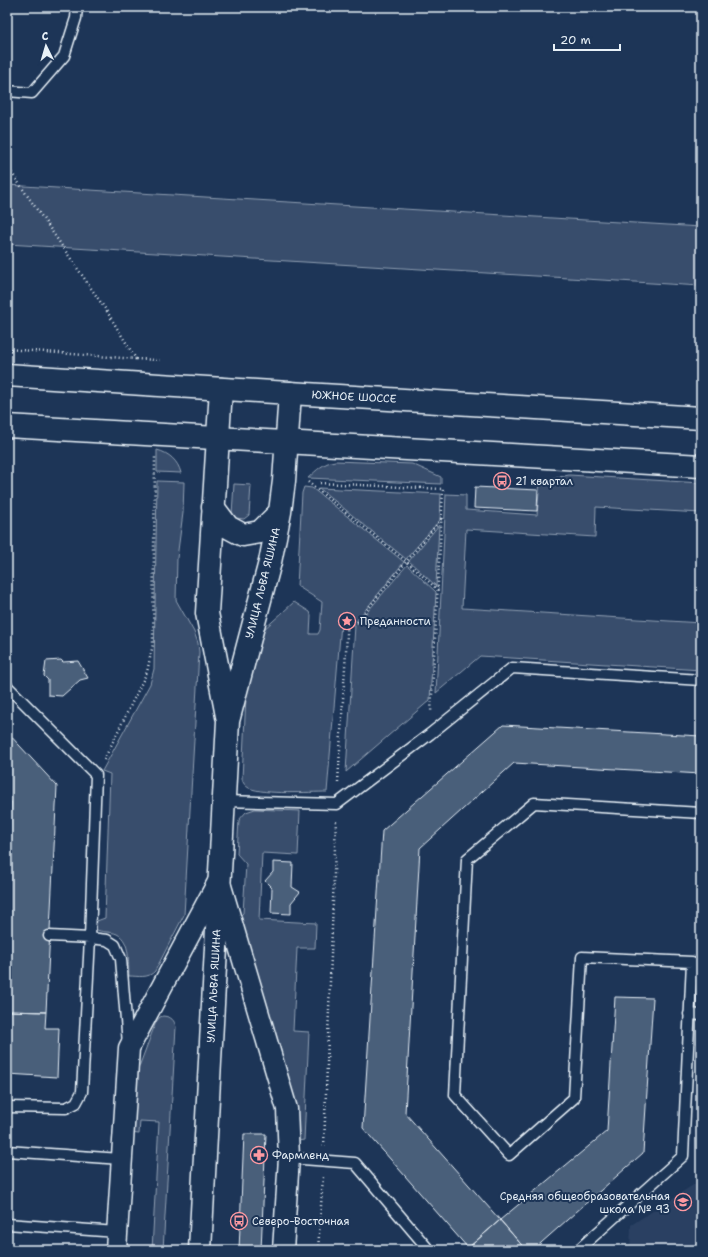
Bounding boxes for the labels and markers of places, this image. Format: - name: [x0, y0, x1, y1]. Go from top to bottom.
- bus stop icon: 21 квартал: [492, 471, 512, 491]
- place label: 21 квартал: [515, 474, 573, 489]
- place icon: Преданности: [337, 611, 357, 631]
- place label: Преданности: [360, 614, 431, 629]
- pharmacy icon: Фармленд: [249, 1145, 269, 1165]
- place label: Фармленд: [272, 1148, 329, 1163]
- place label: Средняя общеобразовательная школа № 93: [500, 1189, 670, 1217]
- school or university icon: Средняя общеобразовательная школа № 93: [673, 1192, 693, 1212]
- bus stop icon: Северо-Восточная: [229, 1211, 249, 1231]
- place label: Северо-Восточная: [252, 1214, 349, 1229]

